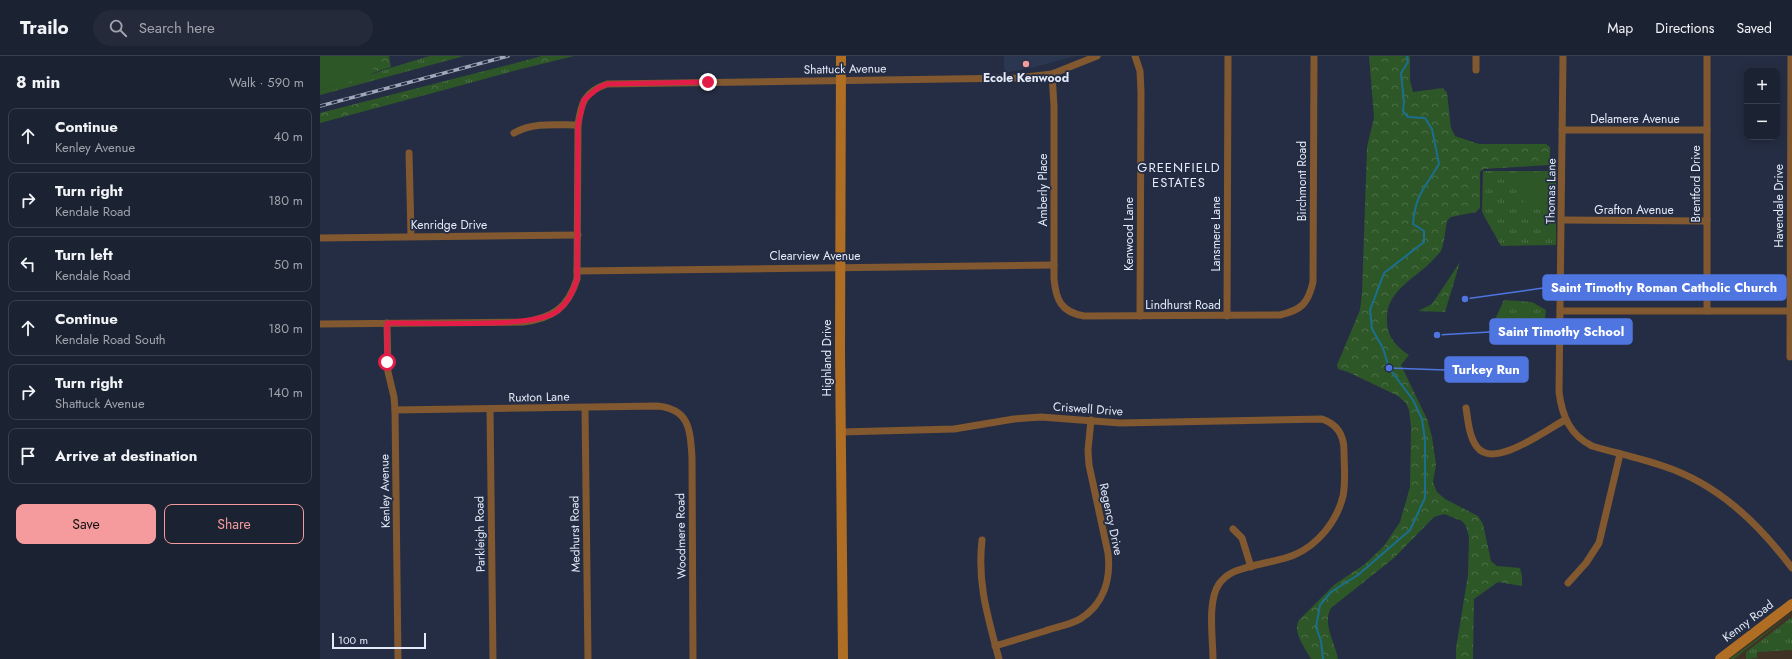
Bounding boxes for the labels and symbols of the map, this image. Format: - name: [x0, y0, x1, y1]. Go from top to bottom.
- street label: Shattuck Avenue: [803, 59, 887, 79]
- marker: Ecole Kenwood: [1021, 59, 1031, 69]
- place label: Ecole Kenwood: [983, 69, 1069, 87]
- route end: [699, 73, 717, 91]
- street label: Delamere Avenue: [1590, 110, 1680, 128]
- street label: Birchmont Road: [1293, 141, 1311, 221]
- street label: Brentford Drive: [1687, 145, 1705, 223]
- street label: Amberly Place: [1034, 153, 1052, 227]
- district label: GREENFIELD ESTATES: [1137, 158, 1221, 192]
- street label: Thomas Lane: [1541, 158, 1561, 224]
- street label: Havendale Drive: [1770, 164, 1788, 248]
- street label: Lansmere Lane: [1207, 196, 1225, 272]
- street label: Kenwood Lane: [1120, 197, 1138, 271]
- street label: Grafton Avenue: [1594, 201, 1674, 219]
- street label: Kenridge Drive: [411, 216, 487, 234]
- street label: Clearview Avenue: [770, 247, 860, 265]
- callout: Saint Timothy Roman Catholic Church: [1543, 275, 1786, 300]
- text: Saint Timothy Roman Catholic Church: [1551, 278, 1777, 297]
- street label: Lindhurst Road: [1145, 296, 1221, 314]
- callout: Saint Timothy School: [1490, 319, 1632, 344]
- street label: Highland Drive: [818, 320, 836, 396]
- text: Saint Timothy School: [1498, 322, 1624, 341]
- route start: [378, 353, 396, 371]
- callout: Turkey Run: [1445, 357, 1528, 382]
- text: Turkey Run: [1452, 360, 1520, 379]
- street label: Ruxton Lane: [508, 387, 570, 407]
- street label: Criswell Drive: [1052, 398, 1124, 420]
- street label: Kenley Avenue: [375, 454, 395, 528]
- street label: Regency Drive: [1095, 481, 1127, 557]
- street label: Woodmere Road: [671, 493, 691, 579]
- street label: Parkleigh Road: [470, 496, 490, 572]
- street label: Medhurst Road: [565, 496, 585, 572]
- street label: Kenny Road: [1719, 596, 1777, 646]
- scale bar: [332, 631, 426, 650]

